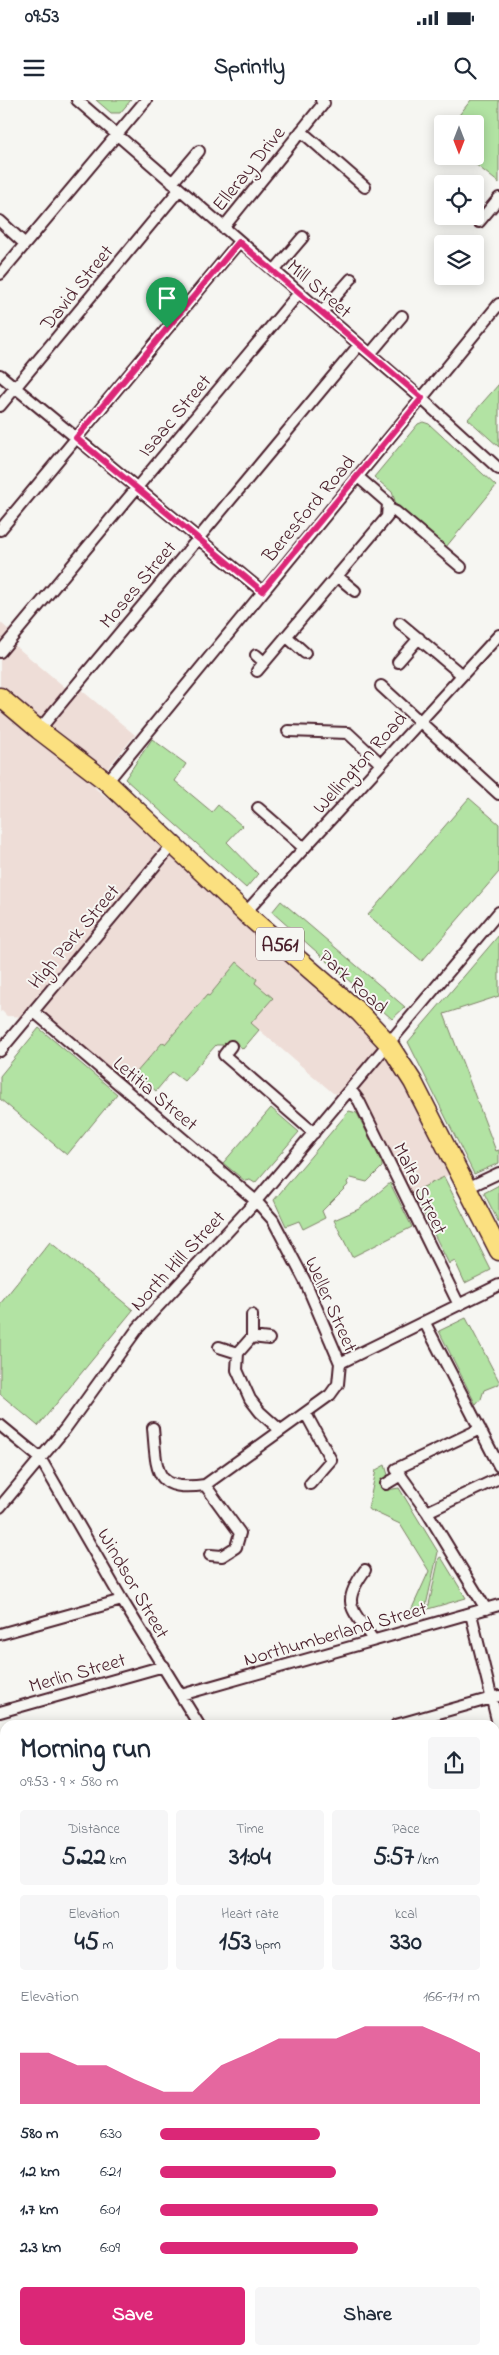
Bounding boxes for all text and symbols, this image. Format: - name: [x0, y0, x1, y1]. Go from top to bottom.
- text: 09:53: [25, 4, 59, 31]
- text: Sprintly: [214, 52, 285, 84]
- icon: menu: [20, 54, 48, 82]
- icon: search: [451, 54, 479, 82]
- north arrow: [434, 115, 484, 165]
- map controls: [434, 115, 484, 285]
- street label: Elleray Drive: [206, 121, 294, 219]
- button: locate: [434, 175, 484, 225]
- button: layers: [434, 235, 484, 285]
- street label: David Street: [33, 239, 122, 339]
- street label: Mill Street: [279, 253, 357, 327]
- pin: [146, 277, 188, 328]
- icon: arrive: [153, 284, 181, 312]
- street label: Isaac Street: [132, 368, 220, 465]
- street label: Beresford Road: [256, 450, 364, 570]
- street label: Moses Street: [93, 535, 185, 636]
- street label: Wellington Road: [307, 706, 416, 822]
- street label: High Park Street: [22, 878, 129, 997]
- road number: A561: [256, 928, 304, 961]
- street label: Park Road: [311, 944, 393, 1022]
- street label: Letitia Street: [106, 1051, 203, 1139]
- street label: Malta Street: [384, 1138, 454, 1240]
- street label: North Hill Street: [124, 1205, 233, 1319]
- street label: Weller Street: [296, 1253, 364, 1358]
- street label: Windsor Street: [88, 1524, 175, 1645]
- street label: Northumberland Street: [241, 1595, 431, 1675]
- street label: Merlin Street: [26, 1647, 130, 1702]
- text: Morning run: [20, 1730, 151, 1771]
- button: share: [428, 1737, 480, 1789]
- text: 09:53 · 9 × 580 m: [20, 1770, 118, 1794]
- text: Distance: [68, 1819, 120, 1840]
- text: Time: [236, 1819, 264, 1840]
- text: Pace: [392, 1819, 420, 1840]
- text: 5.22: [62, 1840, 106, 1876]
- text: 31:04: [229, 1840, 271, 1876]
- text: 5:57: [373, 1840, 414, 1876]
- text: km: [106, 1850, 126, 1871]
- text: /km: [414, 1850, 439, 1871]
- text: Elevation: [68, 1904, 120, 1925]
- text: Heart rate: [221, 1904, 279, 1925]
- text: kcal: [395, 1904, 417, 1925]
- text: 45: [75, 1925, 99, 1961]
- text: 153: [219, 1925, 252, 1961]
- text: 330: [390, 1925, 422, 1961]
- text: m: [99, 1935, 113, 1956]
- text: bpm: [252, 1935, 281, 1956]
- text: Elevation: [20, 1985, 79, 2009]
- text: 166–171 m: [423, 1985, 480, 2009]
- text: 580 m: [20, 2122, 58, 2146]
- text: 6:30: [100, 2122, 122, 2146]
- text: 1.2 km: [20, 2160, 60, 2184]
- text: 6:21: [100, 2160, 121, 2184]
- text: 1.7 km: [20, 2198, 58, 2222]
- text: 6:01: [100, 2198, 120, 2222]
- text: 2.3 km: [20, 2236, 61, 2260]
- text: 6:09: [100, 2236, 120, 2260]
- button: Save: [20, 2287, 245, 2345]
- button: Share: [255, 2287, 480, 2345]

